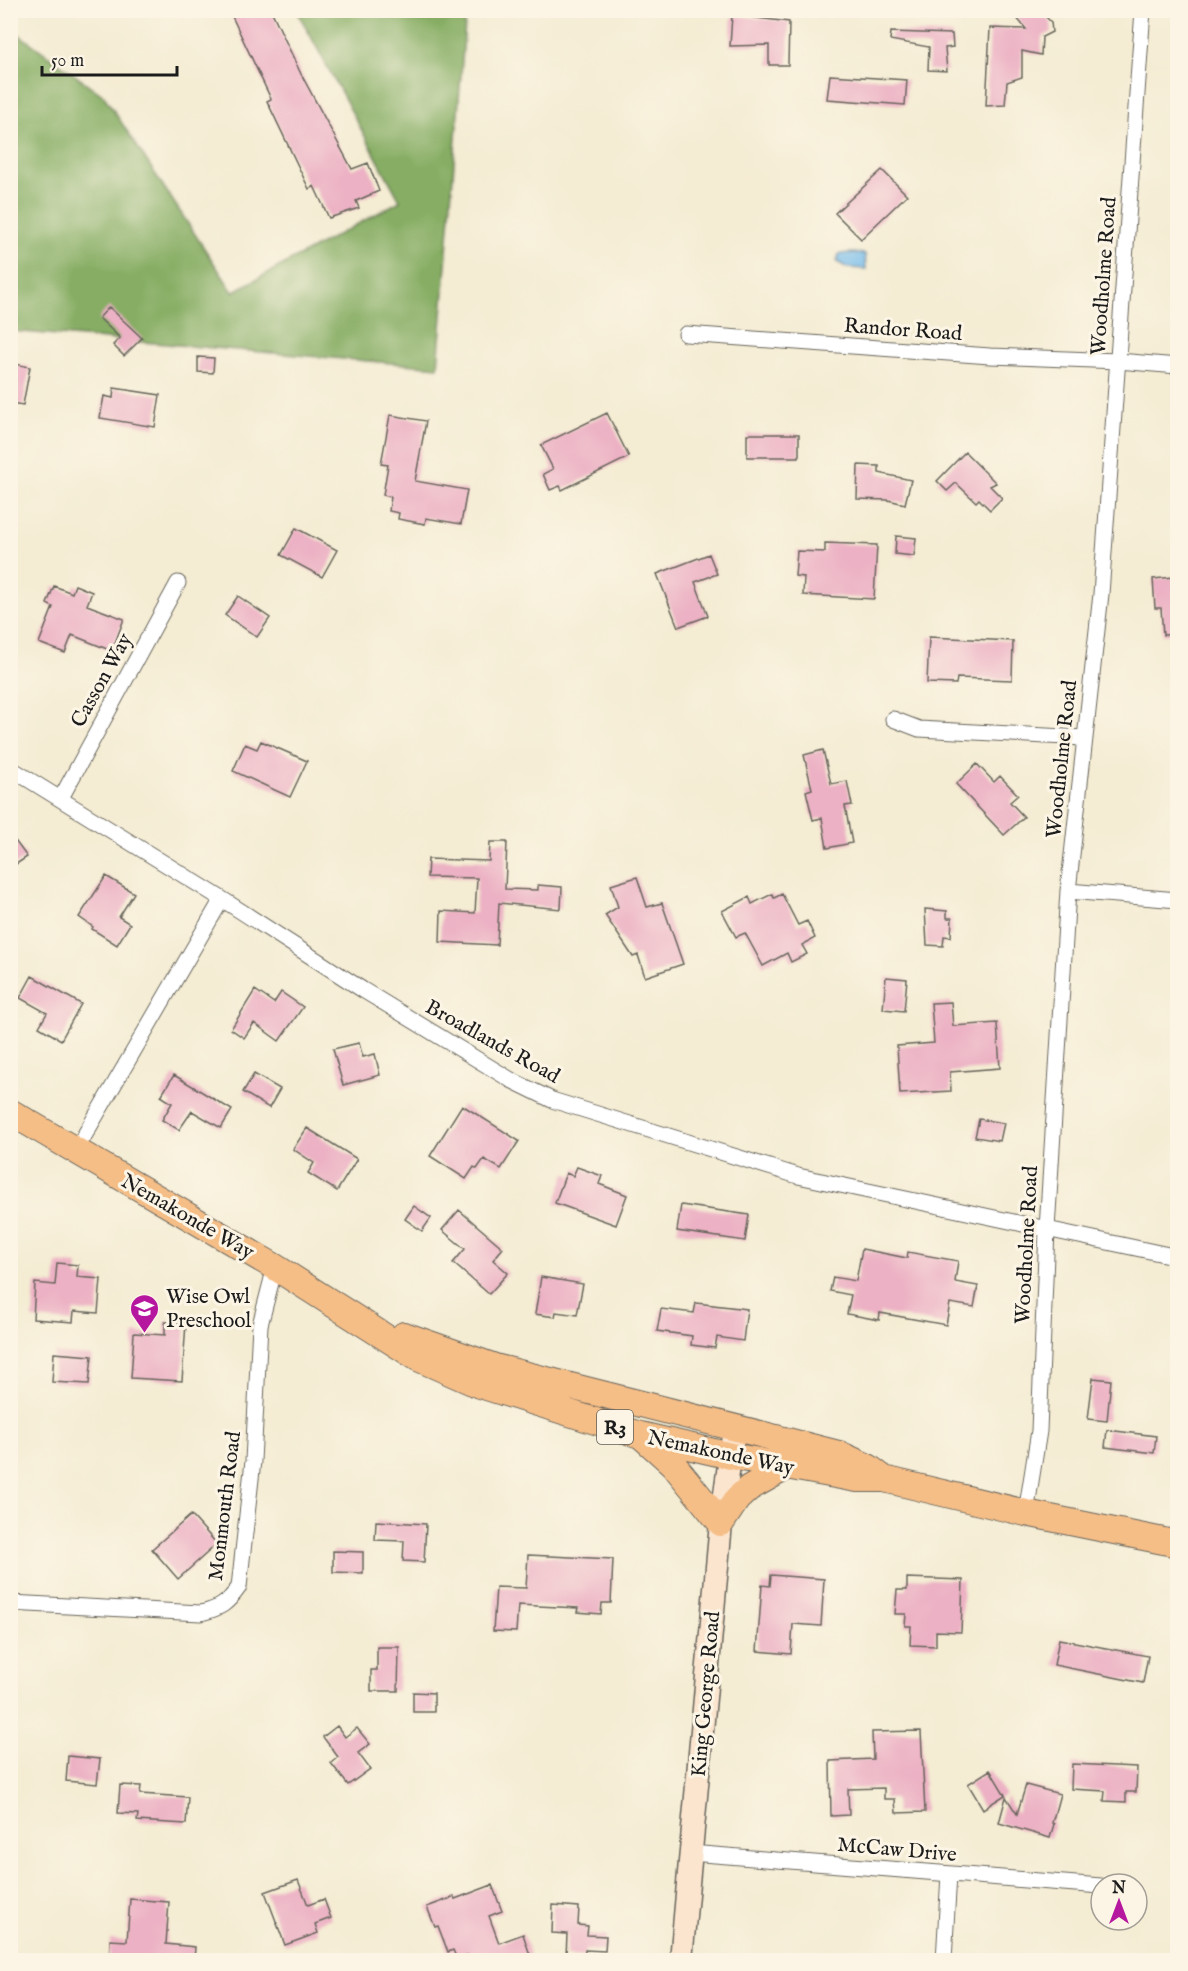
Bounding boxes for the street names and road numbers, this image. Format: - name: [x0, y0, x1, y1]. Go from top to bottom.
- street label: Woodholme Road: [1085, 195, 1124, 356]
- street label: Randor Road: [843, 313, 964, 348]
- street label: Casson Way: [65, 628, 140, 733]
- street label: Woodholme Road: [1041, 678, 1084, 839]
- street label: Broadlands Road: [420, 994, 565, 1091]
- street label: Woodholme Road: [1010, 1164, 1045, 1325]
- street label: Nemakonde Way: [116, 1168, 259, 1267]
- road number: R3: [597, 1410, 633, 1444]
- street label: Nemakonde Way: [645, 1425, 797, 1482]
- street label: Monmouth Road: [203, 1429, 248, 1583]
- street label: King George Road: [686, 1609, 727, 1778]
- street label: McCaw Drive: [836, 1832, 958, 1869]

